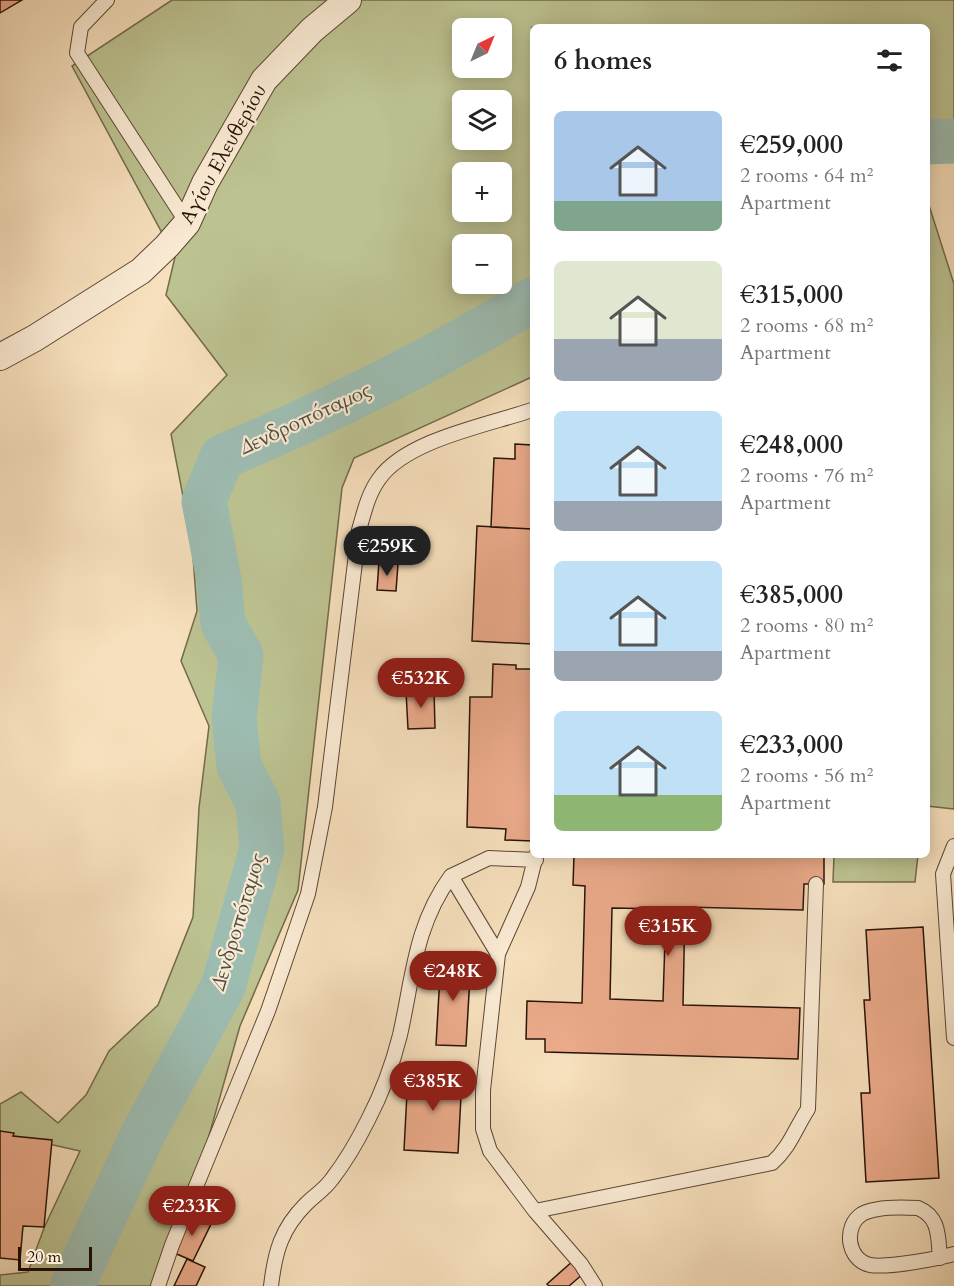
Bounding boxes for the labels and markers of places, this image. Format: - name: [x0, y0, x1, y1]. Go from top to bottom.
- pin: €259K: [345, 526, 429, 577]
- pin: €532K: [379, 658, 463, 709]
- pin: €315K: [626, 906, 710, 957]
- pin: €248K: [411, 951, 495, 1002]
- pin: €385K: [391, 1061, 475, 1112]
- pin: €233K: [150, 1186, 234, 1237]

